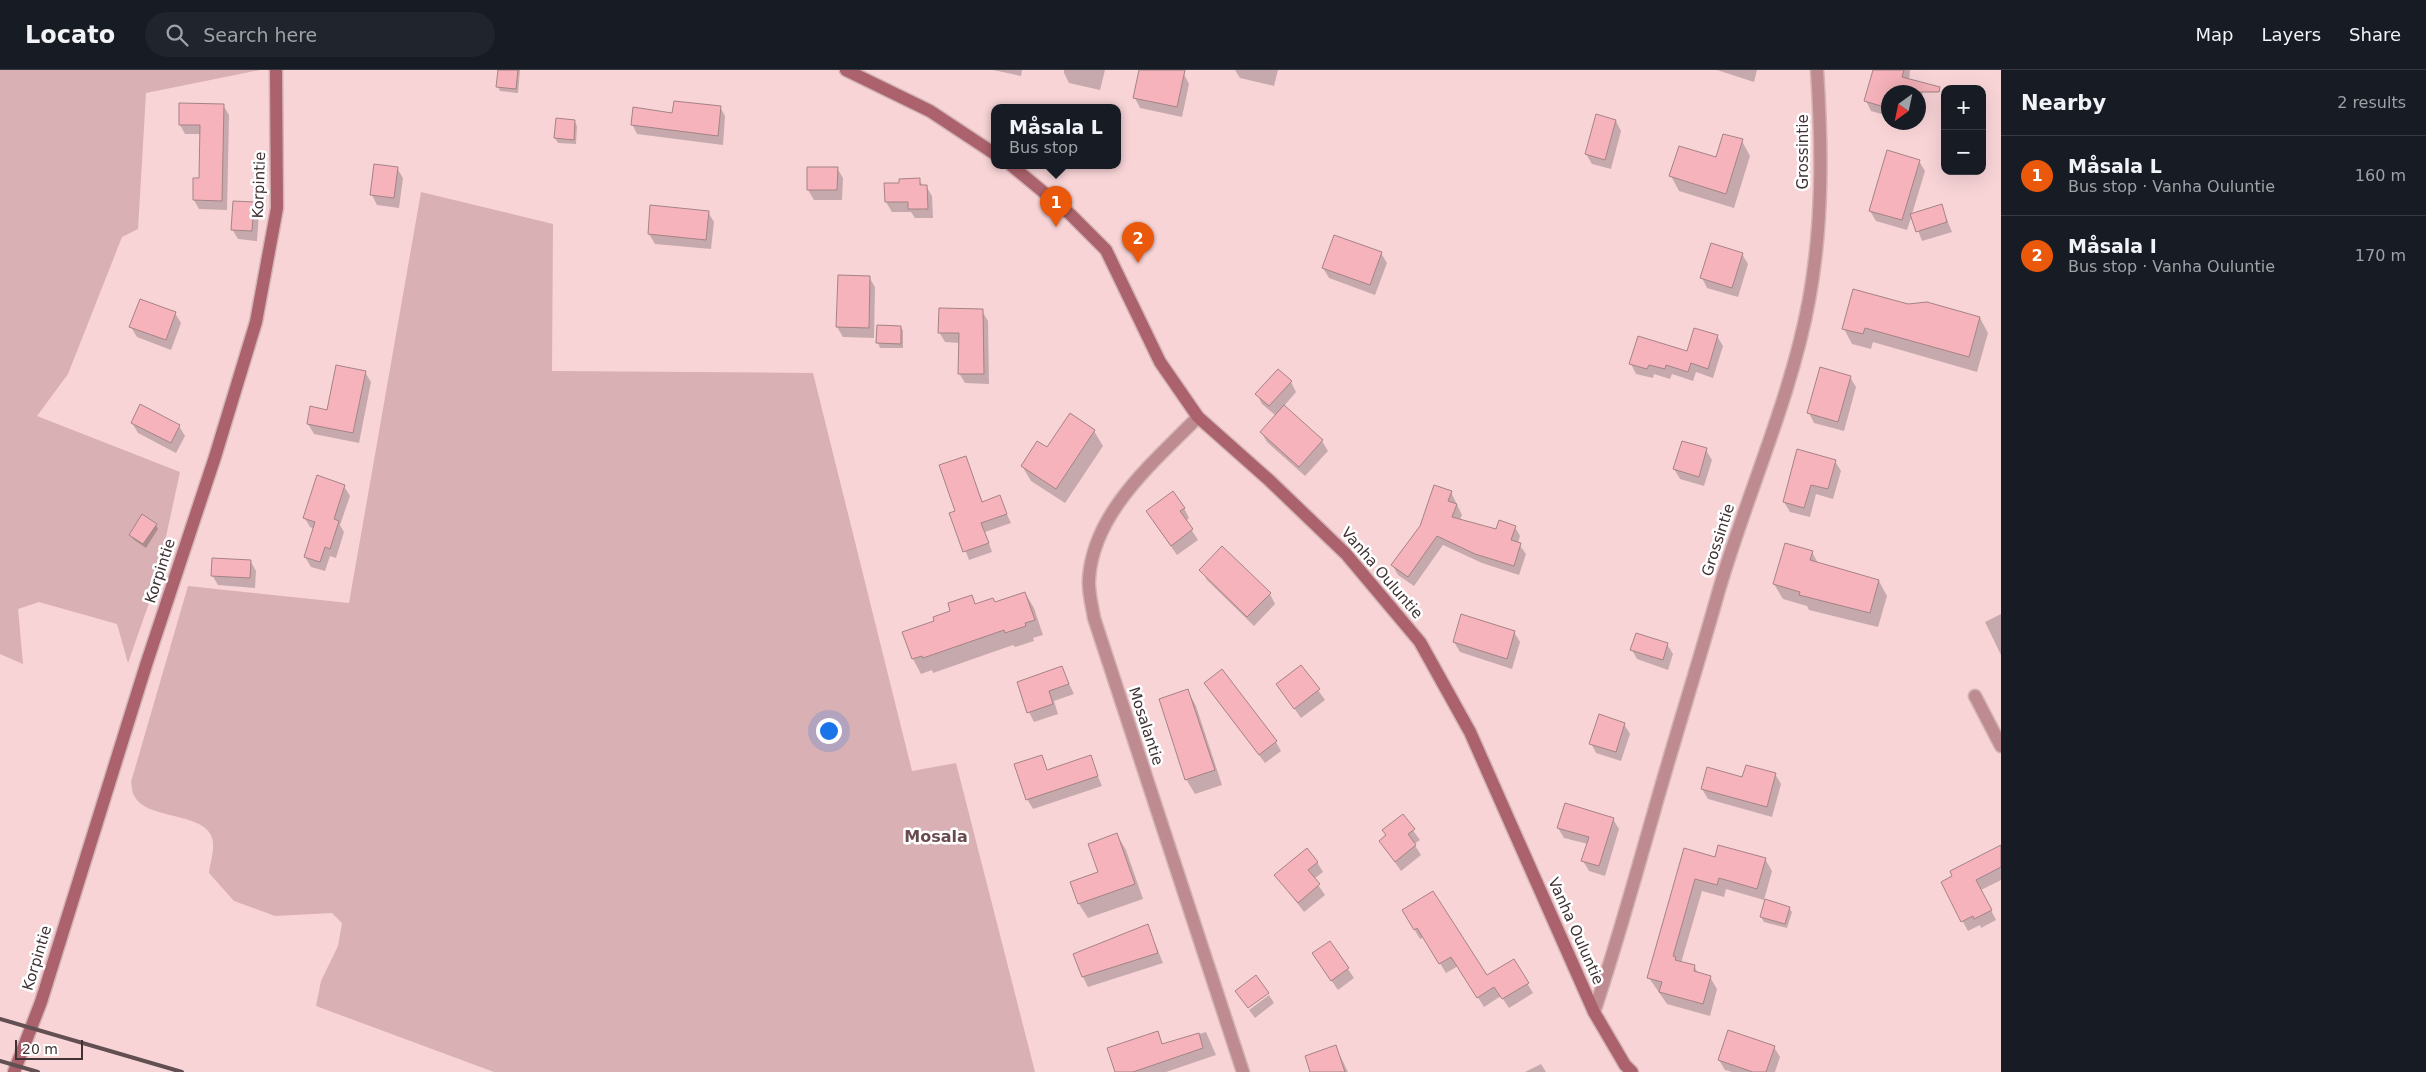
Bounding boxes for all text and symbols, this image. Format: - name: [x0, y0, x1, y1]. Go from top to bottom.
- search box: [145, 12, 495, 57]
- text: Locato: [25, 21, 115, 49]
- icon: search: [163, 21, 191, 49]
- text: Search here: [203, 24, 317, 46]
- text: Map: [2195, 24, 2233, 45]
- text: Layers: [2261, 24, 2321, 45]
- text: Share: [2349, 24, 2401, 45]
- north arrow: [1881, 85, 1926, 130]
- map controls: [1941, 85, 1986, 175]
- button: +: [1941, 85, 1986, 130]
- text: Nearby: [2021, 91, 2106, 115]
- text: 2 results: [2337, 93, 2406, 112]
- popup: [991, 104, 1121, 169]
- street label: Grossintie: [1794, 114, 1812, 190]
- text: Måsala L: [1009, 116, 1103, 138]
- button: −: [1941, 130, 1986, 175]
- text: Bus stop: [1009, 138, 1078, 157]
- street label: Korpintie: [249, 151, 269, 219]
- text: Måsala L: [2068, 155, 2162, 177]
- text: 1: [2031, 166, 2043, 185]
- text: 160 m: [2355, 166, 2406, 185]
- text: Bus stop · Vanha Ouluntie: [2068, 177, 2275, 196]
- pin: 1: [1040, 186, 1072, 227]
- pin: 2: [1122, 222, 1154, 263]
- text: Måsala I: [2068, 235, 2157, 257]
- text: 2: [2031, 246, 2043, 265]
- text: 170 m: [2355, 246, 2406, 265]
- text: Bus stop · Vanha Ouluntie: [2068, 257, 2275, 276]
- street label: Grossintie: [1698, 501, 1738, 579]
- street label: Vanha Ouluntie: [1337, 524, 1427, 622]
- street label: Korpintie: [141, 536, 179, 606]
- street label: Mosalantie: [1125, 685, 1167, 767]
- your location: [816, 718, 842, 744]
- district label: Mosala: [904, 827, 968, 846]
- street label: Vanha Ouluntie: [1544, 875, 1608, 987]
- street label: Korpintie: [19, 923, 55, 993]
- scale bar: [15, 1037, 82, 1060]
- text: 20 m: [22, 1041, 58, 1057]

